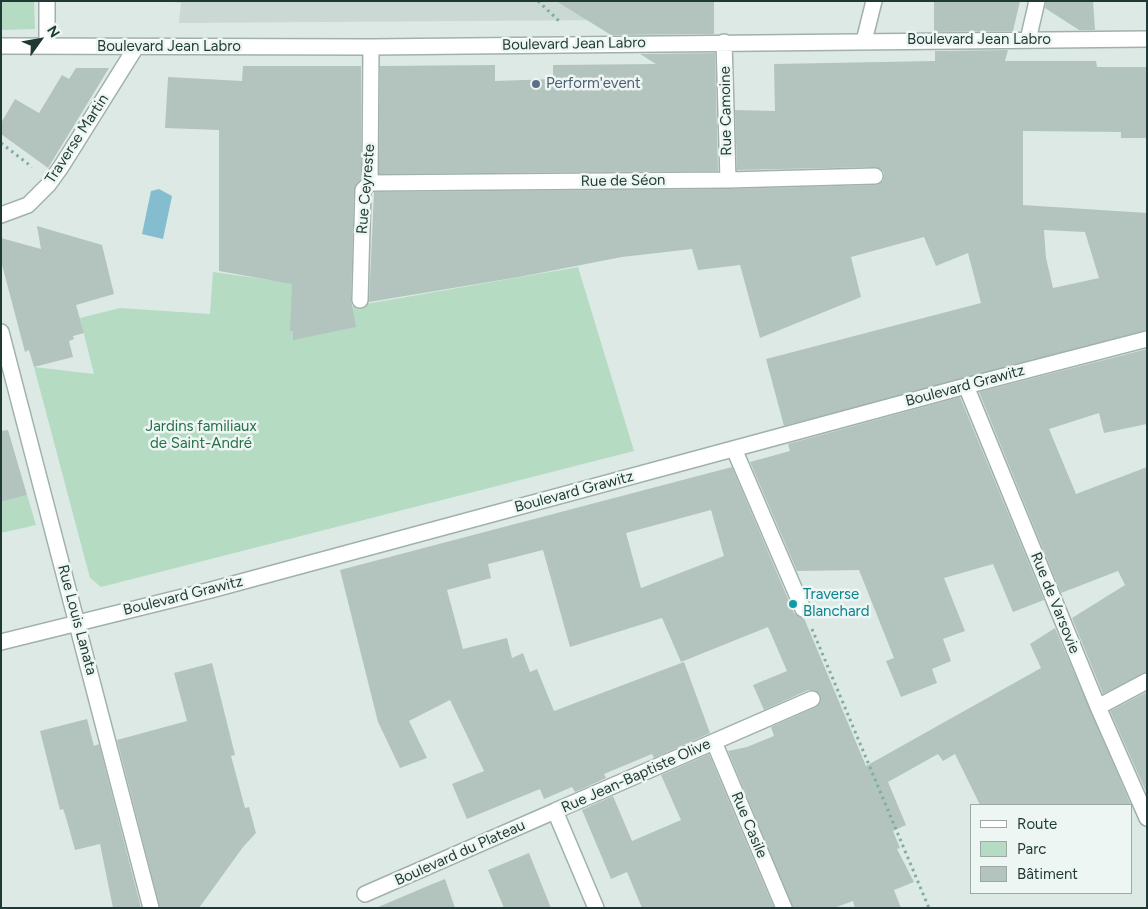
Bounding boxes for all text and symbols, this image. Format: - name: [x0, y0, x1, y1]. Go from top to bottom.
- north arrow: [15, 15, 65, 65]
- text: N: [43, 23, 63, 41]
- street label: Boulevard Jean Labro: [907, 31, 1051, 49]
- street label: Boulevard Jean Labro: [502, 34, 646, 54]
- street label: Boulevard Jean Labro: [97, 38, 241, 56]
- street label: Rue Camoine: [716, 66, 736, 156]
- place label: Perform'event: [546, 75, 641, 93]
- marker: Perform'event: [530, 78, 542, 90]
- street label: Traverse Martin: [41, 91, 113, 187]
- street label: Rue Ceyreste: [353, 143, 379, 235]
- street label: Rue de Séon: [580, 171, 666, 191]
- street label: Boulevard Grawitz: [903, 361, 1027, 411]
- park label: Jardins familiaux de Saint-André: [145, 418, 257, 453]
- street label: Boulevard Grawitz: [512, 467, 636, 517]
- street label: Rue de Varsovie: [1026, 550, 1084, 656]
- street label: Rue Louis Lanata: [54, 563, 100, 677]
- street label: Boulevard Grawitz: [121, 572, 245, 620]
- place label: Traverse Blanchard: [803, 586, 869, 621]
- marker: Traverse Blanchard: [787, 598, 799, 610]
- street label: Rue Jean-Baptiste Olive: [559, 735, 713, 817]
- street label: Rue Casile: [727, 789, 771, 861]
- legend: [970, 804, 1133, 894]
- text: Route: [1017, 815, 1057, 833]
- street label: Boulevard du Plateau: [392, 816, 528, 890]
- text: Parc: [1017, 840, 1046, 858]
- text: Bâtiment: [1017, 865, 1078, 883]

